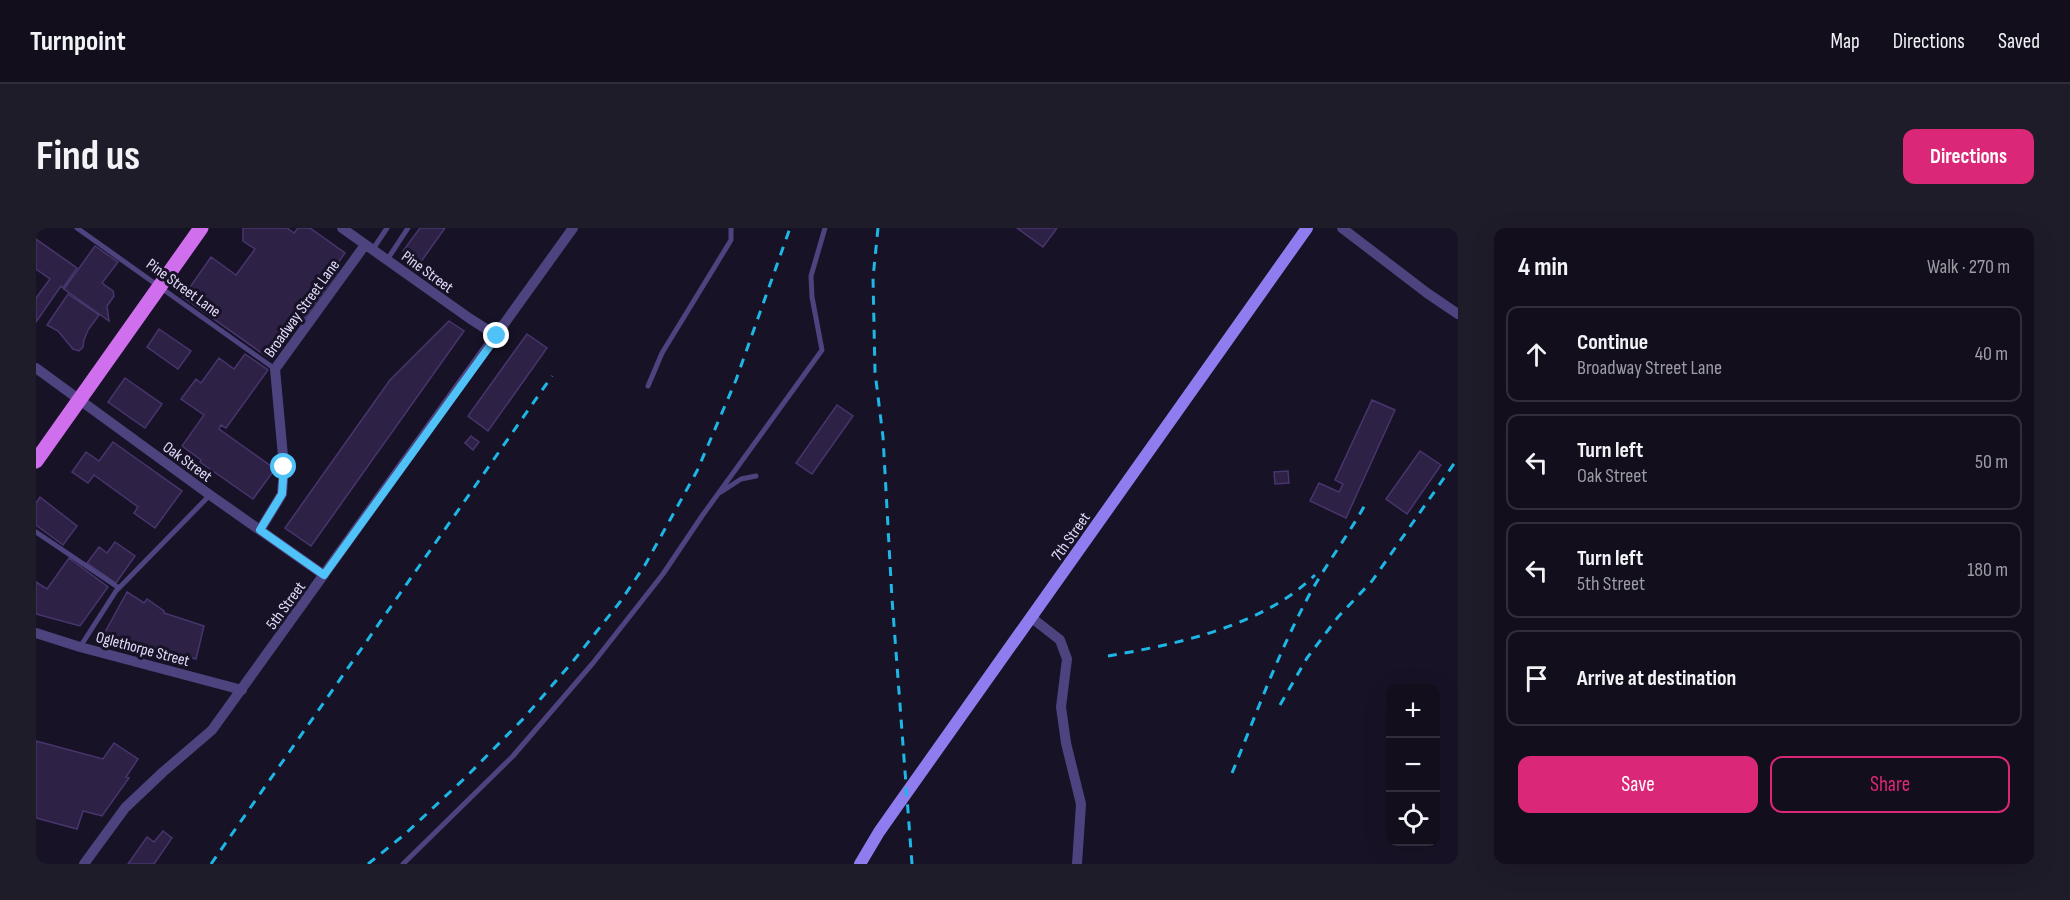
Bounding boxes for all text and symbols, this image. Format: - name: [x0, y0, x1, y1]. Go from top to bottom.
- text: Turnpoint: [30, 25, 126, 58]
- text: Map: [1830, 29, 1860, 54]
- text: Directions: [1893, 29, 1965, 54]
- text: Saved: [1998, 29, 2040, 54]
- button: Directions: [1903, 129, 2034, 184]
- text: Find us: [36, 131, 140, 182]
- street label: Pine Street: [398, 247, 457, 297]
- text: 4 min: [1518, 252, 1568, 283]
- street label: Pine Street Lane: [142, 255, 224, 322]
- text: Walk · 270 m: [1927, 255, 2010, 279]
- street label: Broadway Street Lane: [260, 256, 344, 361]
- route end: [483, 322, 509, 348]
- text: Continue: [1577, 329, 1648, 356]
- icon: ahead: [1520, 338, 1553, 371]
- text: 40 m: [1975, 342, 2008, 366]
- text: Broadway Street Lane: [1577, 356, 1722, 380]
- text: Turn left: [1577, 437, 1643, 464]
- street label: Oak Street: [159, 438, 216, 487]
- icon: left: [1520, 446, 1553, 479]
- text: 50 m: [1975, 450, 2008, 474]
- route start: [270, 453, 296, 479]
- text: Oak Street: [1577, 464, 1647, 488]
- street label: 7th Street: [1048, 509, 1095, 565]
- text: Turn left: [1577, 545, 1643, 572]
- icon: left: [1520, 554, 1553, 587]
- text: 180 m: [1967, 558, 2008, 582]
- text: 5th Street: [1577, 572, 1645, 596]
- street label: 5th Street: [263, 578, 310, 633]
- street label: Oglethorpe Street: [94, 628, 192, 671]
- icon: arrive: [1520, 662, 1553, 695]
- text: Arrive at destination: [1577, 665, 1736, 692]
- map controls: [1386, 684, 1440, 846]
- button: +: [1386, 684, 1440, 738]
- button: −: [1386, 738, 1440, 792]
- button: Save: [1518, 756, 1758, 813]
- button: Share: [1770, 756, 2010, 813]
- button: locate: [1386, 792, 1440, 846]

